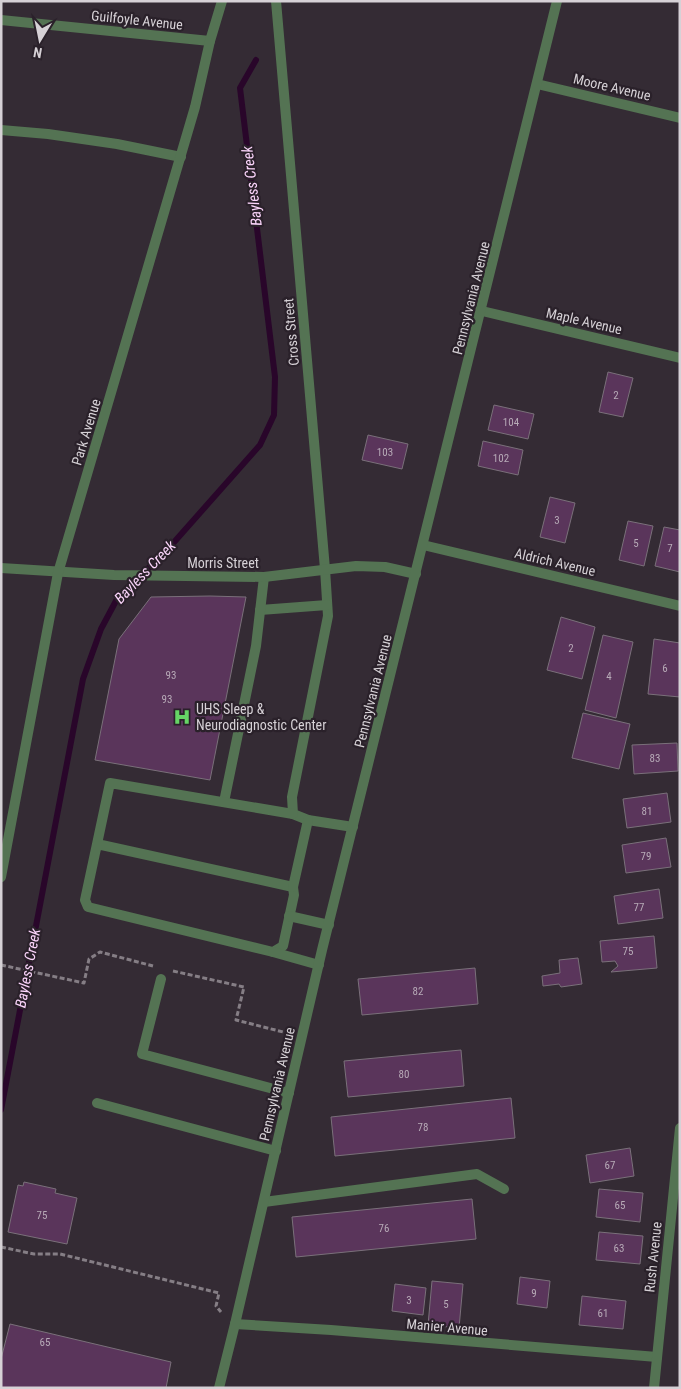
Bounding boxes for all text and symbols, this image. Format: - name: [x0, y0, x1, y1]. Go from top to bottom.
- street label: Guilfoyle Avenue: [90, 7, 184, 33]
- north arrow: [15, 15, 65, 65]
- text: N: [32, 44, 43, 61]
- street label: Moore Avenue: [572, 70, 653, 104]
- water label: Bayless Creek: [238, 145, 266, 227]
- street label: Pennsylvania Avenue: [449, 239, 493, 356]
- street label: Cross Street: [280, 297, 302, 367]
- street label: Maple Avenue: [544, 304, 624, 338]
- house number: 2: [613, 389, 619, 402]
- street label: Park Avenue: [68, 396, 104, 467]
- house number: 104: [503, 416, 520, 429]
- house number: 103: [377, 446, 393, 459]
- house number: 102: [493, 452, 509, 465]
- house number: 3: [554, 514, 560, 527]
- water label: Bayless Creek: [111, 536, 180, 607]
- house number: 5: [633, 537, 639, 550]
- house number: 7: [667, 542, 673, 555]
- street label: Aldrich Avenue: [513, 545, 597, 579]
- street label: Morris Street: [187, 555, 259, 571]
- street label: Pennsylvania Avenue: [351, 632, 395, 749]
- house number: 2: [568, 642, 574, 655]
- house number: 6: [662, 662, 668, 675]
- house number: 93: [166, 669, 176, 682]
- house number: 4: [606, 670, 612, 683]
- house number: 93: [162, 693, 172, 706]
- place label: UHS Sleep & Neurodiagnostic Center: [196, 701, 326, 733]
- hospital icon: UHS Sleep & Neurodiagnostic Center: [172, 707, 192, 727]
- house number: 83: [650, 752, 660, 765]
- house number: 81: [642, 805, 652, 818]
- house number: 79: [641, 850, 651, 863]
- house number: 77: [634, 901, 644, 914]
- water label: Bayless Creek: [11, 926, 45, 1009]
- house number: 75: [623, 945, 633, 958]
- house number: 82: [413, 985, 423, 998]
- street label: Pennsylvania Avenue: [256, 1025, 298, 1142]
- house number: 80: [399, 1068, 409, 1081]
- house number: 78: [418, 1121, 428, 1134]
- house number: 67: [605, 1159, 615, 1172]
- house number: 65: [615, 1199, 625, 1212]
- house number: 75: [37, 1209, 47, 1222]
- street label: Rush Avenue: [641, 1220, 665, 1293]
- house number: 76: [379, 1222, 389, 1235]
- house number: 63: [614, 1242, 624, 1255]
- house number: 9: [531, 1287, 537, 1300]
- house number: 3: [406, 1294, 412, 1307]
- house number: 5: [443, 1298, 449, 1311]
- house number: 61: [598, 1307, 608, 1320]
- street label: Manier Avenue: [406, 1315, 489, 1339]
- house number: 65: [40, 1336, 50, 1349]

